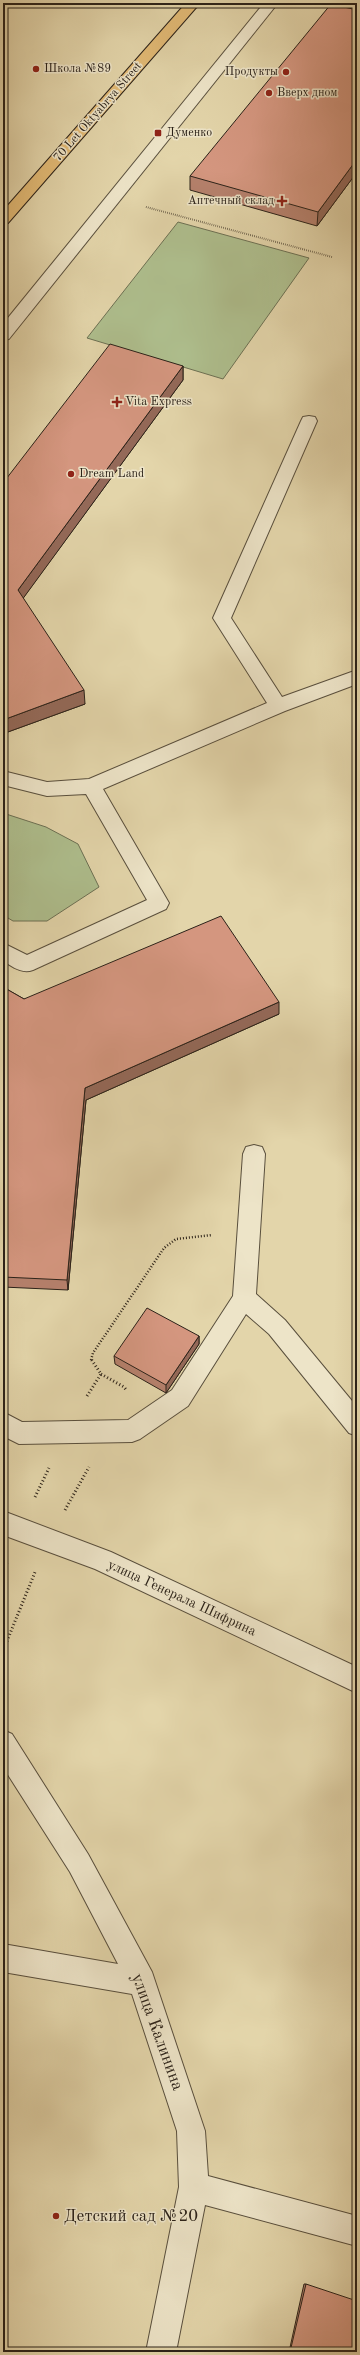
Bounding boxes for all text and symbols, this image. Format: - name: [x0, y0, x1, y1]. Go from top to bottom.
- street label: 70 Let Oktyabrya Street: [52, 60, 144, 164]
- place label: Школа №89: [44, 63, 111, 75]
- marker: Школа №89: [31, 64, 41, 74]
- place label: Продукты: [225, 66, 278, 78]
- marker: Продукты: [281, 67, 291, 77]
- place label: Вверх дном: [277, 87, 337, 99]
- marker: Вверх дном: [264, 88, 274, 98]
- place label: Думенко: [166, 127, 212, 139]
- marker: Думенко: [153, 128, 163, 138]
- place label: Аптечный склад: [188, 195, 274, 207]
- marker: Аптечный склад: [277, 196, 287, 206]
- place label: Vita Express: [125, 396, 192, 408]
- marker: Vita Express: [112, 397, 122, 407]
- place label: Dream Land: [79, 468, 144, 480]
- marker: Dream Land: [66, 469, 76, 479]
- street label: улица Генерала Шифрина: [105, 1557, 258, 1640]
- street label: улица Калинина: [128, 1971, 186, 2093]
- place label: Детский сад №20: [64, 2208, 198, 2225]
- marker: Детский сад №20: [51, 2211, 61, 2221]

